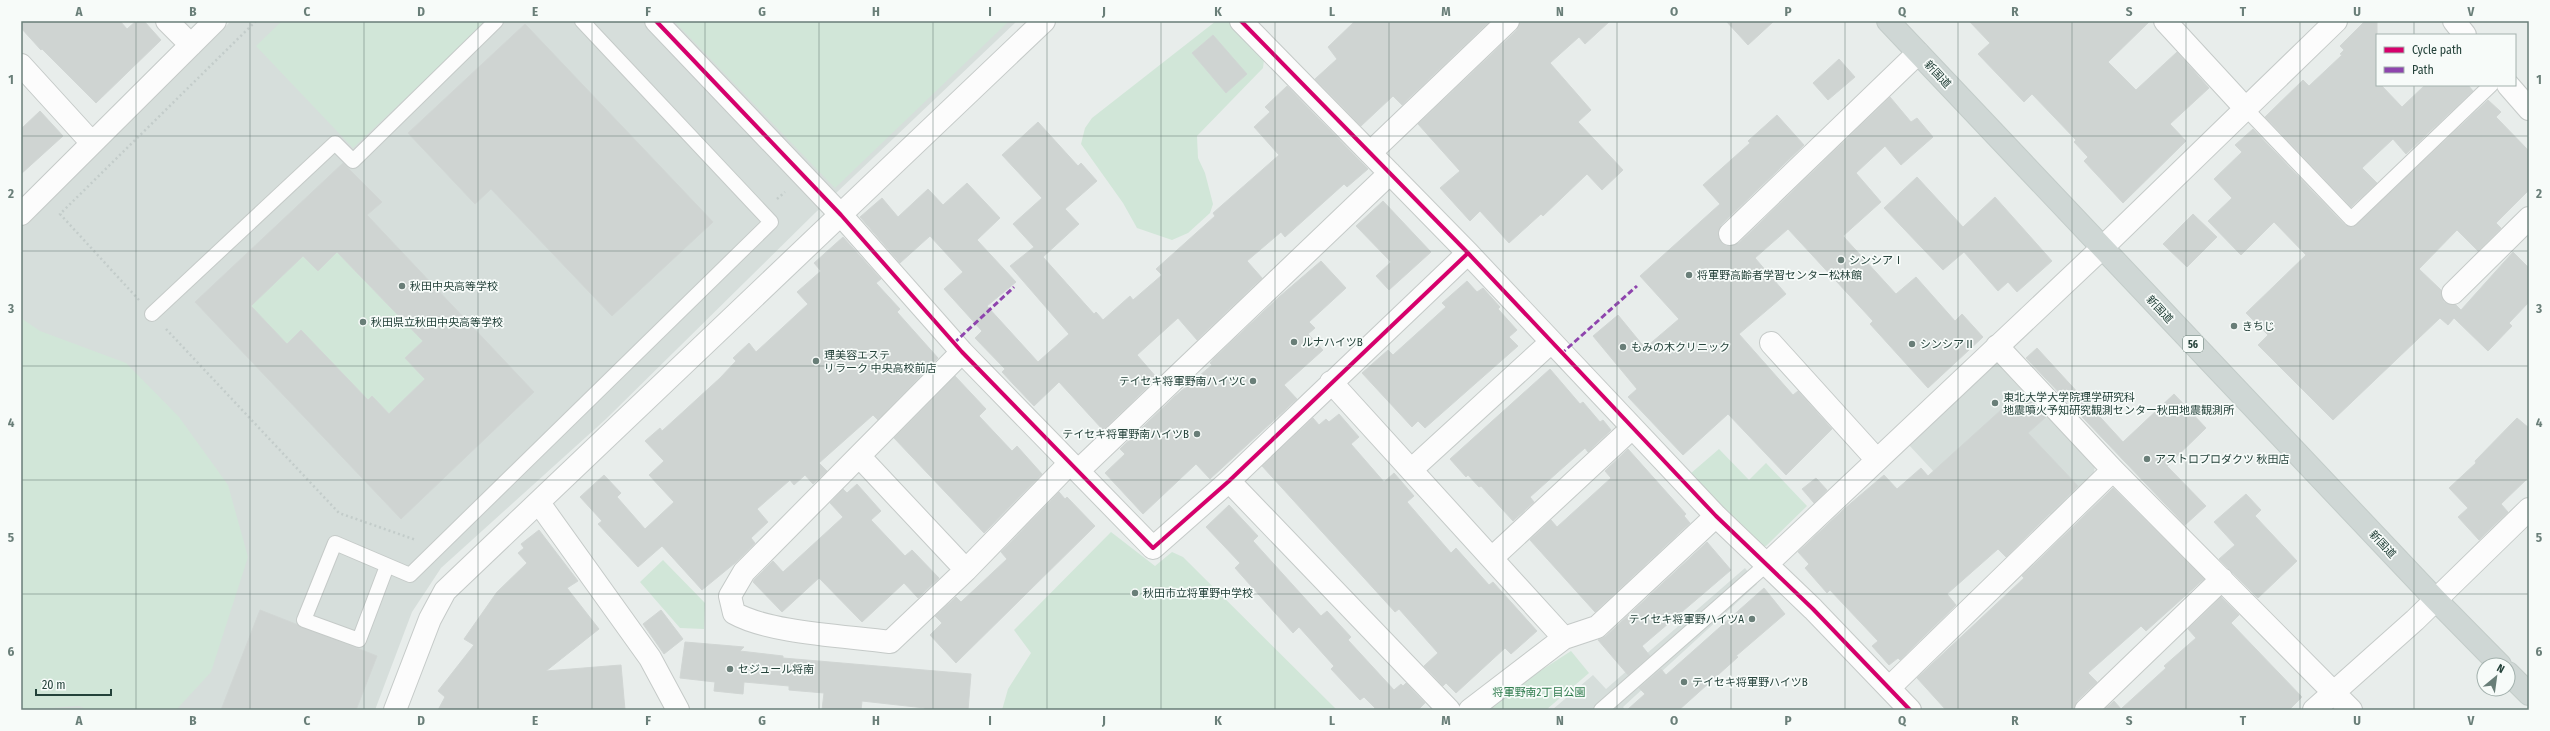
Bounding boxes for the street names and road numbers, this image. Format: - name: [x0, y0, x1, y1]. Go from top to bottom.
- street label: 新国道: [1922, 58, 1954, 91]
- street label: 新国道: [2144, 293, 2176, 326]
- road number: 56: [2183, 336, 2203, 352]
- street label: 新国道: [2367, 528, 2399, 561]

